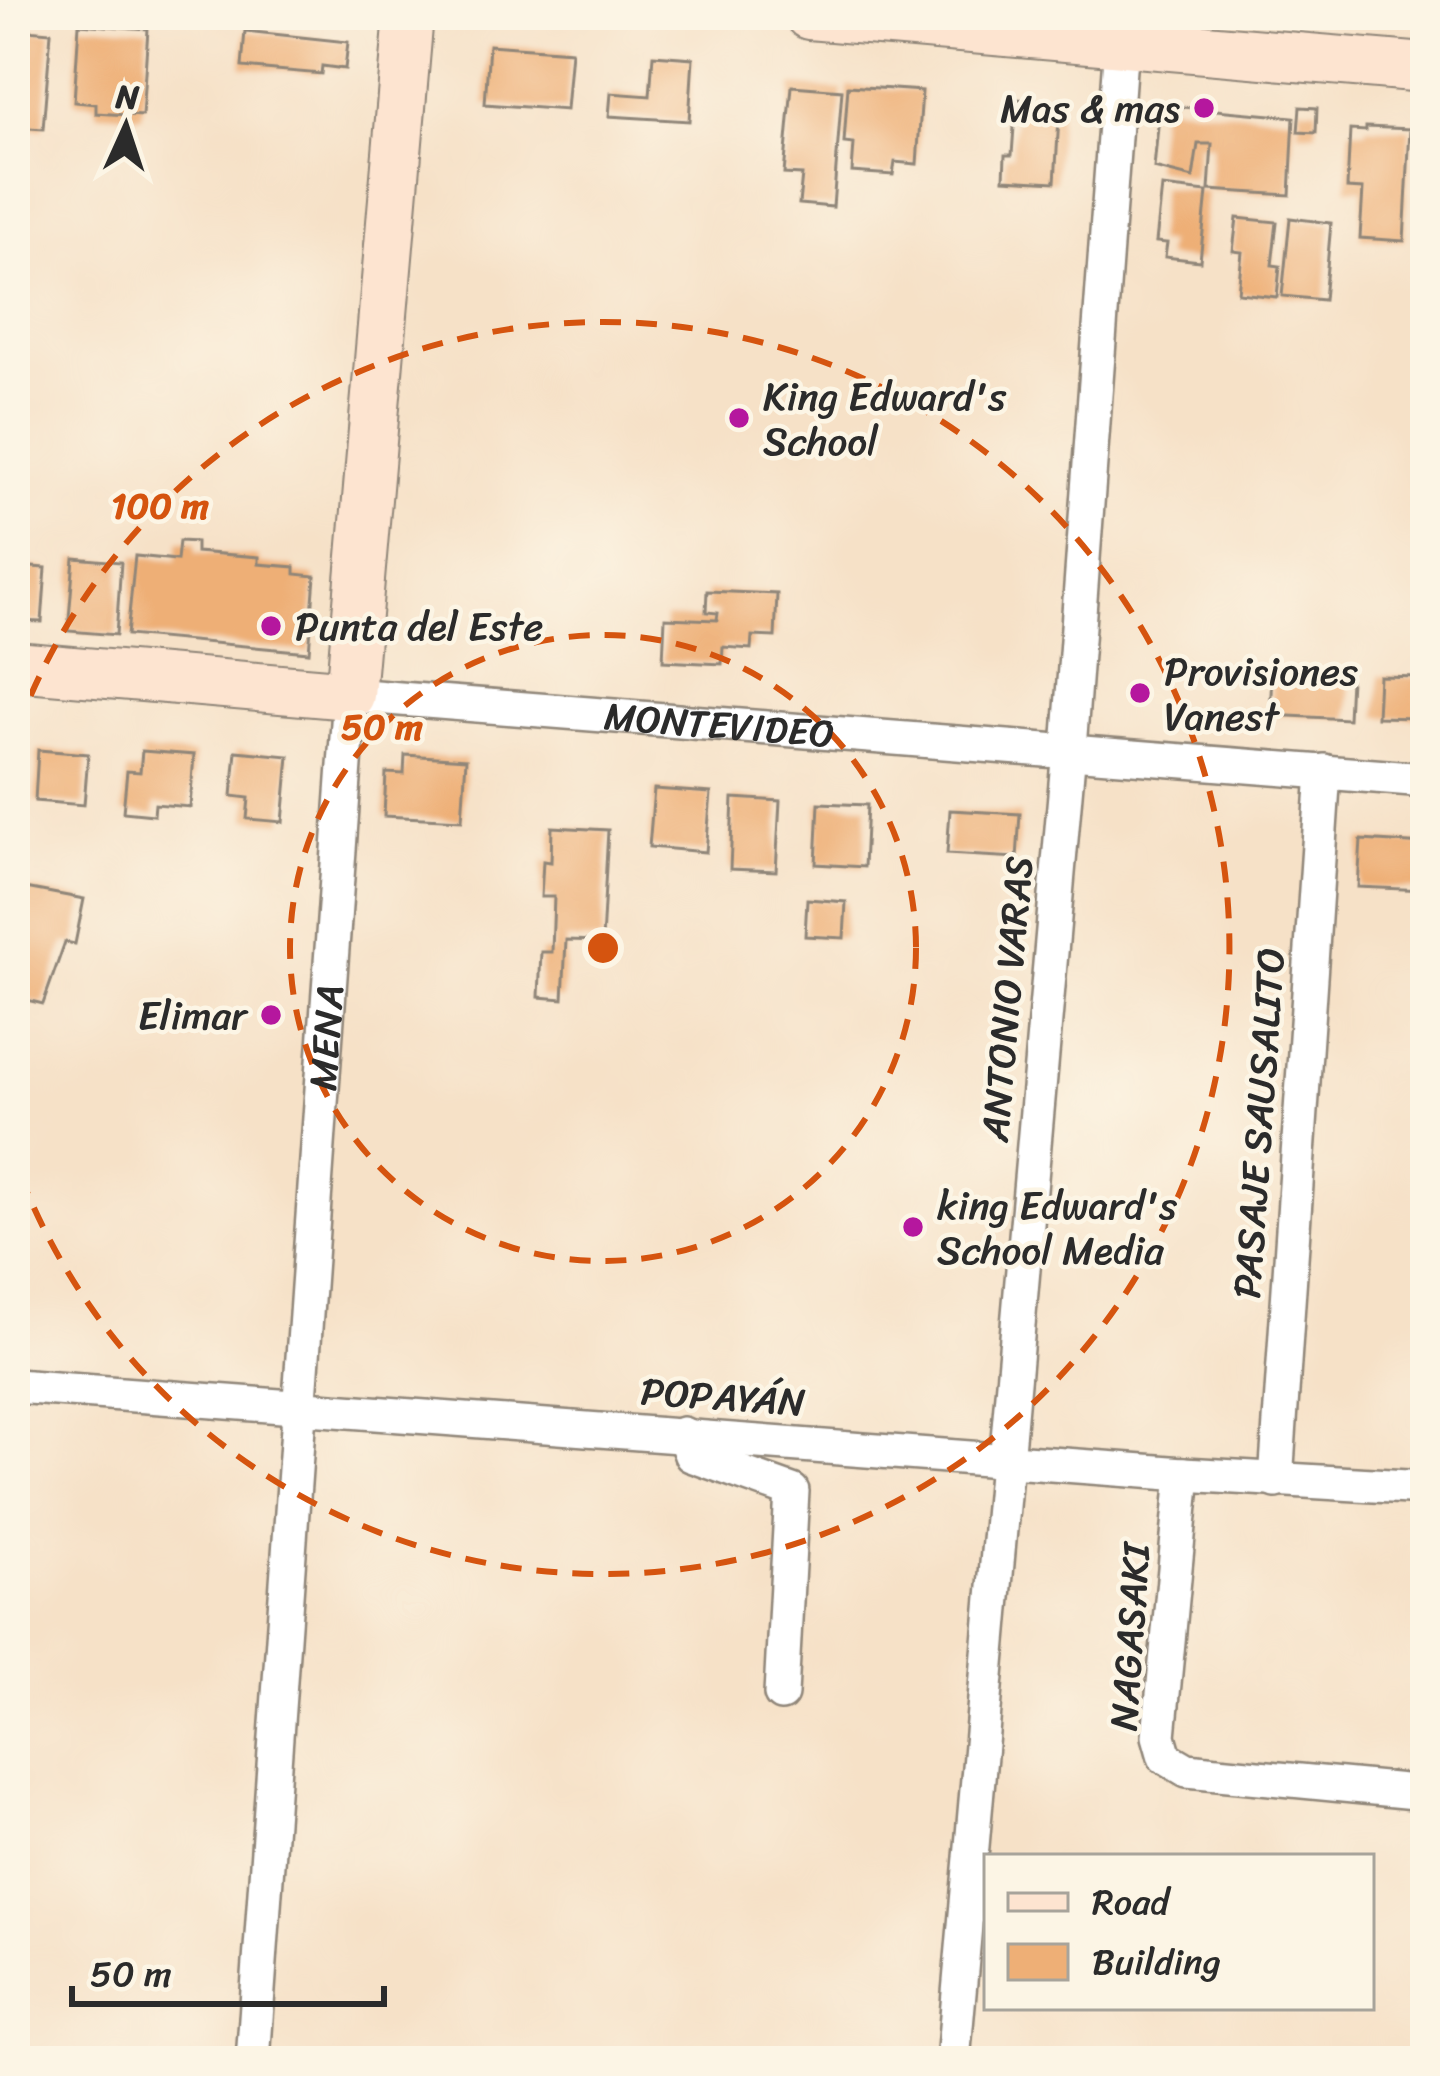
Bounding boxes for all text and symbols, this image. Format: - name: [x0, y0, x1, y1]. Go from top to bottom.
- north arrow: [66, 66, 186, 186]
- text: N: [114, 67, 142, 127]
- place label: Mas & mas: [1000, 74, 1180, 143]
- marker: Mas & mas: [1191, 95, 1217, 121]
- place label: King Edward's School: [763, 362, 1007, 476]
- marker: King Edward's School: [726, 405, 752, 431]
- text: 100 m: [111, 474, 209, 538]
- place label: Punta del Este: [295, 592, 543, 661]
- marker: Punta del Este: [258, 613, 284, 639]
- place label: Provisiones Vanest: [1164, 637, 1358, 751]
- marker: Provisiones Vanest: [1127, 680, 1153, 706]
- street label: MONTEVIDEO: [602, 681, 837, 768]
- text: 50 m: [341, 695, 423, 759]
- street label: ANTONIO VARAS: [960, 853, 1053, 1145]
- centre of rings: [582, 927, 624, 969]
- street label: PASAJE SAUSALITO: [1212, 945, 1305, 1301]
- place label: Elimar: [138, 981, 249, 1050]
- street label: MENA: [288, 982, 364, 1093]
- marker: Elimar: [258, 1002, 284, 1028]
- place label: king Edward's School Media: [937, 1171, 1177, 1285]
- marker: king Edward's School Media: [900, 1214, 926, 1240]
- street label: POPAYÁN: [638, 1356, 808, 1437]
- street label: NAGASAKI: [1089, 1539, 1171, 1733]
- legend: [984, 1854, 1374, 2010]
- text: Road: [1092, 1870, 1172, 1934]
- text: Building: [1092, 1930, 1221, 1994]
- scale bar: [72, 1932, 384, 2006]
- text: 50 m: [90, 1942, 172, 2006]

